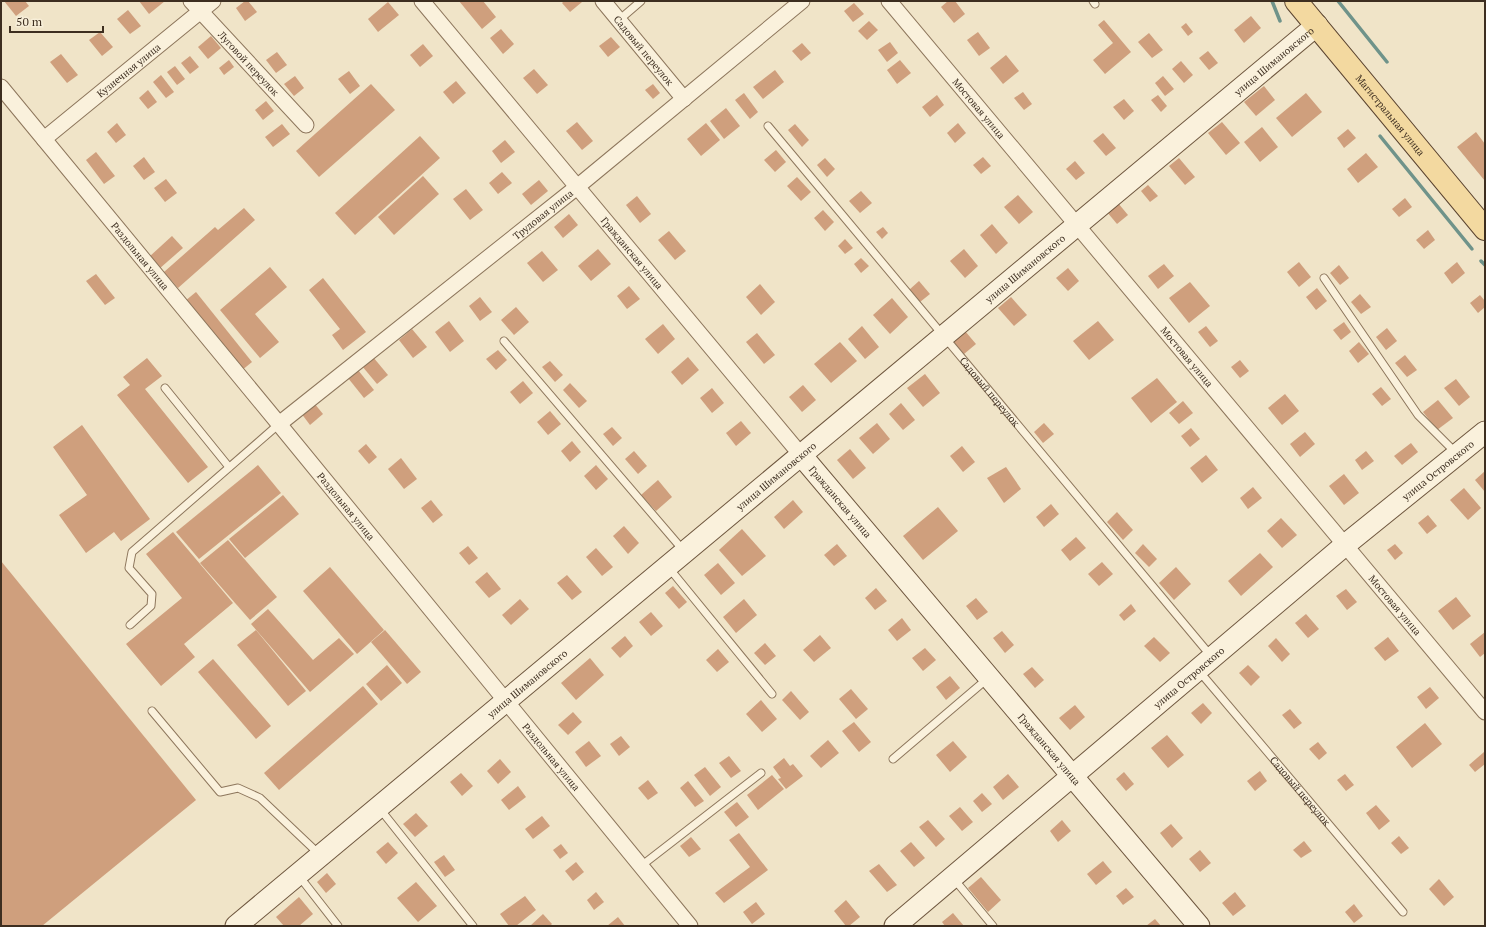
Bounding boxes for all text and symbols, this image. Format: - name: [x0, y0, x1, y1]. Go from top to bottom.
- scale bar: [10, 8, 103, 34]
- street label: Садовый переулок: [611, 13, 676, 89]
- text: 50 m: [16, 14, 43, 29]
- street label: улица Шимановского: [1231, 24, 1317, 99]
- street label: Луговой переулок: [215, 28, 282, 99]
- street label: Кузнечная улица: [94, 41, 163, 100]
- street label: Магистральная улица: [1353, 72, 1427, 158]
- street label: Мостовая улица: [950, 76, 1008, 141]
- street label: Трудовая улица: [510, 187, 576, 243]
- street label: Гражданская улица: [598, 214, 666, 292]
- street label: Раздольная улица: [108, 220, 172, 293]
- street label: улица Шимановского: [982, 231, 1068, 307]
- street label: Мостовая улица: [1158, 324, 1216, 390]
- street label: Садовый переулок: [957, 354, 1023, 430]
- street label: улица Островского: [1399, 437, 1477, 504]
- street label: улица Шимановского: [733, 439, 819, 514]
- street label: Гражданская улица: [806, 463, 874, 541]
- street label: Раздольная улица: [314, 470, 377, 543]
- street label: Мостовая улица: [1366, 572, 1424, 638]
- street label: улица Островского: [1150, 644, 1228, 712]
- street label: улица Шимановского: [484, 646, 570, 721]
- street label: Гражданская улица: [1015, 711, 1083, 788]
- street label: Раздольная улица: [520, 721, 583, 794]
- street label: Садовый переулок: [1267, 754, 1333, 829]

